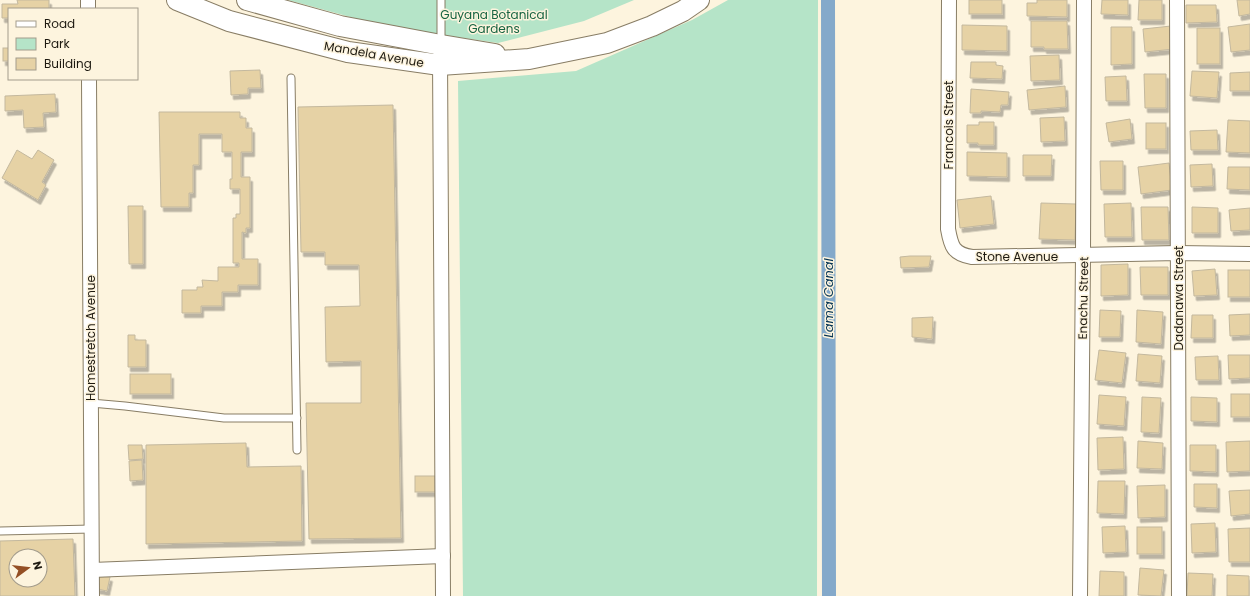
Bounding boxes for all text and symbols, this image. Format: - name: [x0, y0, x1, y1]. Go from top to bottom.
- park label: Guyana Botanical Gardens: [440, 6, 548, 37]
- legend: [8, 8, 138, 80]
- text: Road: [44, 15, 75, 32]
- text: Park: [44, 35, 71, 52]
- street label: Mandela Avenue: [323, 37, 425, 71]
- text: Building: [44, 55, 92, 72]
- street label: Francois Street: [940, 81, 957, 169]
- street label: Dadanawa Street: [1170, 246, 1187, 350]
- street label: Stone Avenue: [976, 248, 1058, 265]
- street label: Enachu Street: [1074, 256, 1092, 340]
- water label: Lama Canal: [819, 257, 838, 338]
- street label: Homestretch Avenue: [82, 275, 99, 401]
- north arrow: [8, 548, 48, 588]
- text: N: [29, 559, 46, 571]

